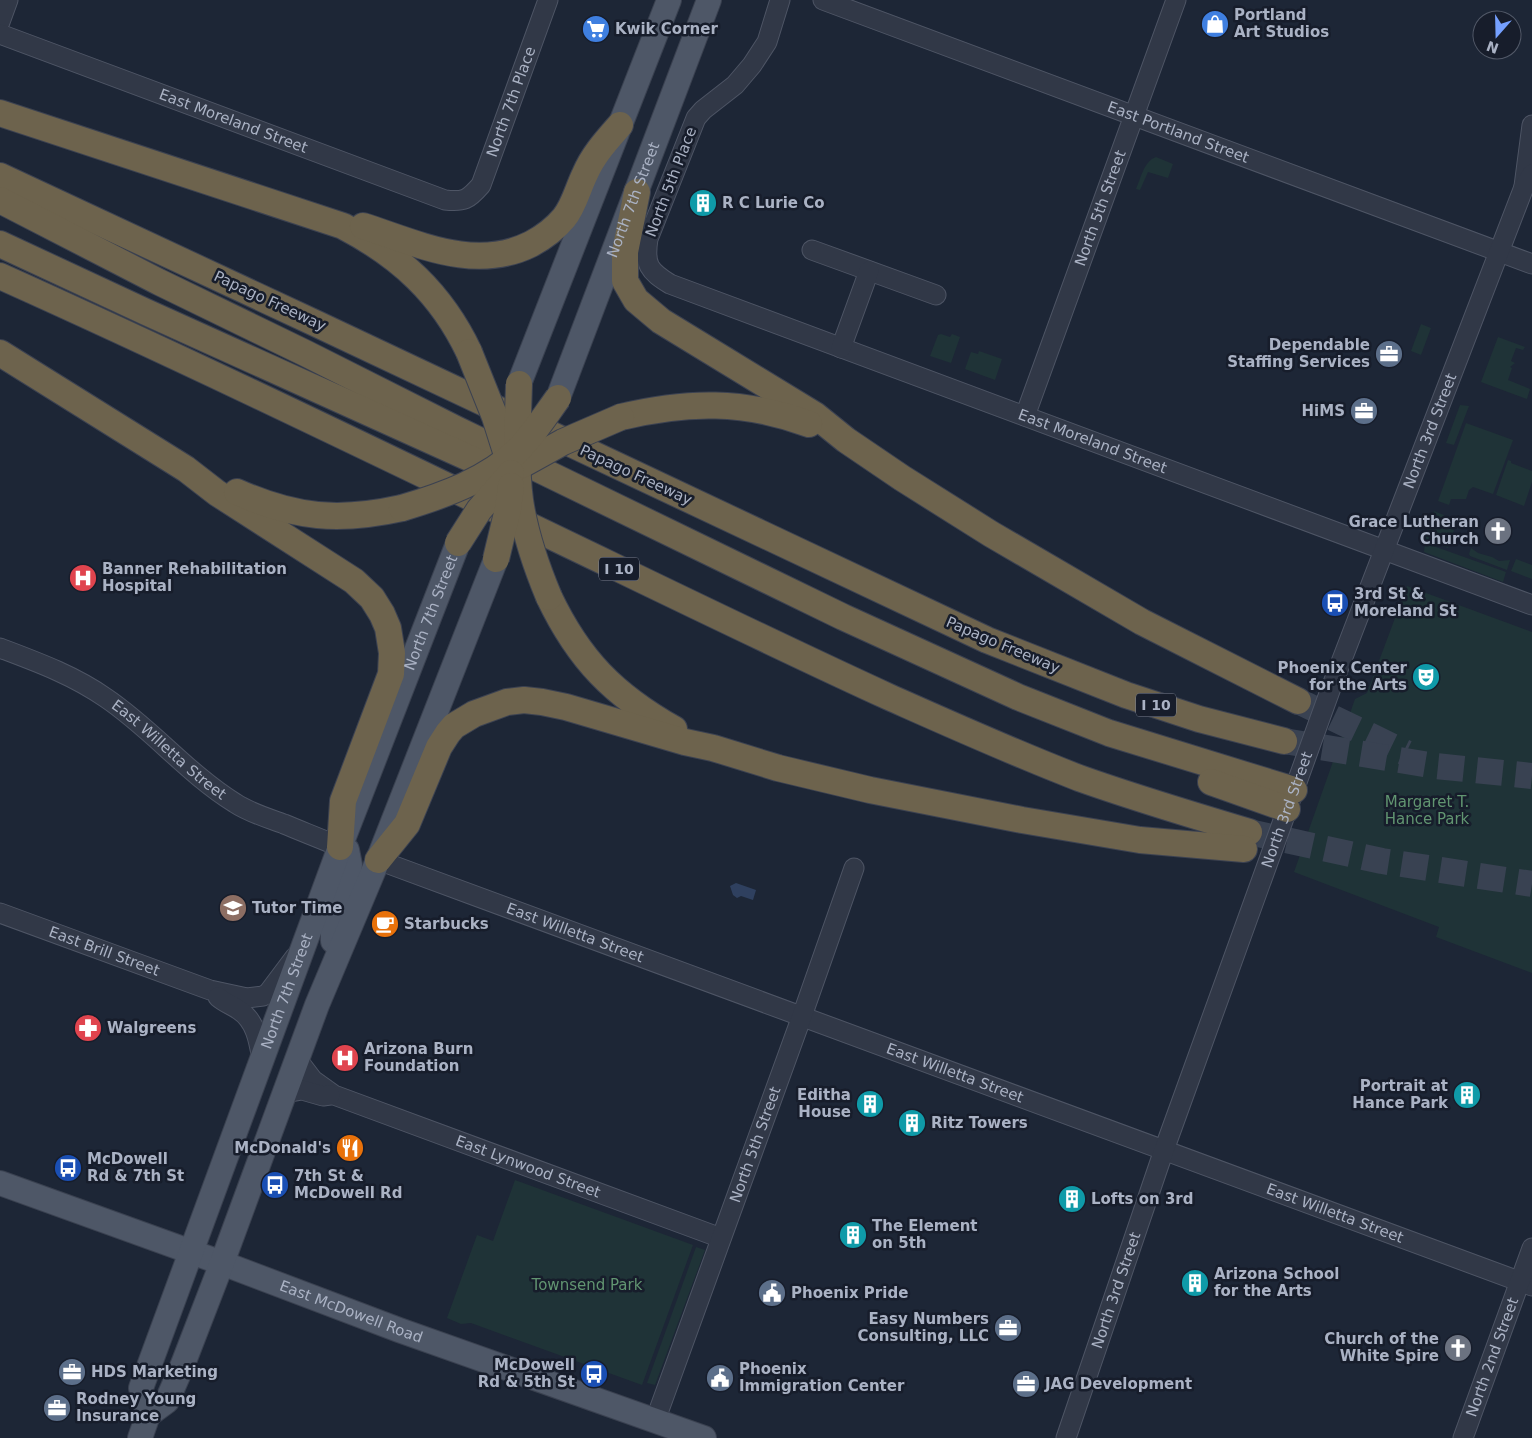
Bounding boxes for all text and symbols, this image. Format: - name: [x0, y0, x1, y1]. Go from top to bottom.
- place label: Portland Art Studios: [1234, 6, 1329, 41]
- shop icon: Portland Art Studios: [1200, 9, 1230, 39]
- north arrow: [1472, 10, 1522, 60]
- supermarket icon: Kwik Corner: [581, 14, 611, 44]
- place label: Kwik Corner: [615, 20, 718, 38]
- text: N: [1484, 38, 1501, 57]
- street label: North 7th Place: [483, 44, 539, 160]
- street label: East Moreland Street: [156, 85, 310, 157]
- street label: East Portland Street: [1105, 98, 1252, 167]
- street label: North 5th Place: [642, 124, 700, 240]
- street label: North 7th Street: [603, 139, 663, 260]
- street label: North 5th Street: [1071, 148, 1130, 269]
- building icon: R C Lurie Co: [688, 188, 718, 218]
- place label: R C Lurie Co: [722, 194, 825, 212]
- street label: Papago Freeway: [211, 267, 329, 335]
- place label: Dependable Staffing Services: [1227, 336, 1370, 371]
- office icon: Dependable Staffing Services: [1374, 339, 1404, 369]
- street label: North 3rd Street: [1400, 371, 1460, 491]
- office icon: HiMS: [1349, 396, 1379, 426]
- place label: HiMS: [1302, 402, 1345, 420]
- street label: East Moreland Street: [1016, 405, 1169, 477]
- street label: Papago Freeway: [577, 441, 695, 509]
- place label: Grace Lutheran Church: [1348, 513, 1479, 548]
- church icon: Grace Lutheran Church: [1483, 516, 1513, 546]
- street label: North 7th Street: [400, 552, 461, 673]
- road number: I 10: [599, 558, 639, 580]
- place label: Banner Rehabilitation Hospital: [102, 560, 287, 595]
- hospital icon: Banner Rehabilitation Hospital: [68, 563, 98, 593]
- place label: 3rd St & Moreland St: [1354, 585, 1457, 620]
- bus stop icon: 3rd St & Moreland St: [1320, 588, 1350, 618]
- street label: Papago Freeway: [943, 613, 1063, 677]
- place label: Phoenix Center for the Arts: [1278, 659, 1408, 694]
- theatre icon: Phoenix Center for the Arts: [1411, 662, 1441, 692]
- road number: I 10: [1136, 694, 1176, 716]
- street label: East Willetta Street: [108, 696, 230, 804]
- street label: North 3rd Street: [1258, 749, 1316, 870]
- park label: Margaret T. Hance Park: [1385, 793, 1470, 828]
- school or university icon: Tutor Time: [218, 893, 248, 923]
- place label: Tutor Time: [252, 899, 343, 917]
- street label: East Willetta Street: [504, 899, 646, 966]
- cafe icon: Starbucks: [370, 909, 400, 939]
- place label: Starbucks: [404, 915, 489, 933]
- street label: East Brill Street: [46, 923, 162, 980]
- street label: North 7th Street: [257, 931, 317, 1052]
- pharmacy icon: Walgreens: [73, 1013, 103, 1043]
- place label: Walgreens: [107, 1019, 196, 1037]
- street label: East Willetta Street: [884, 1039, 1026, 1107]
- place label: Arizona Burn Foundation: [364, 1040, 473, 1075]
- hospital icon: Arizona Burn Foundation: [330, 1043, 360, 1073]
- place label: Portrait at Hance Park: [1352, 1077, 1449, 1112]
- building icon: Portrait at Hance Park: [1452, 1080, 1482, 1110]
- street label: North 5th Street: [726, 1084, 785, 1205]
- place label: Editha House: [797, 1086, 851, 1121]
- building icon: Editha House: [855, 1089, 885, 1119]
- building icon: Ritz Towers: [897, 1108, 927, 1138]
- place label: Ritz Towers: [931, 1114, 1028, 1132]
- street label: East Lynwood Street: [453, 1132, 603, 1202]
- restaurant icon: McDonald's: [335, 1133, 365, 1163]
- place label: McDonald's: [234, 1139, 331, 1157]
- place label: McDowell Rd & 7th St: [87, 1150, 184, 1185]
- bus stop icon: McDowell Rd & 7th St: [53, 1153, 83, 1183]
- place label: 7th St & McDowell Rd: [294, 1167, 402, 1202]
- bus stop icon: 7th St & McDowell Rd: [260, 1170, 290, 1200]
- street label: East Willetta Street: [1264, 1180, 1406, 1247]
- building icon: Lofts on 3rd: [1057, 1184, 1087, 1214]
- place label: Lofts on 3rd: [1091, 1190, 1194, 1208]
- place label: The Element on 5th: [872, 1217, 978, 1252]
- building icon: The Element on 5th: [838, 1220, 868, 1250]
- street label: North 3rd Street: [1088, 1229, 1144, 1351]
- place label: Arizona School for the Arts: [1214, 1265, 1339, 1300]
- building icon: Arizona School for the Arts: [1180, 1268, 1210, 1298]
- park label: Townsend Park: [531, 1276, 643, 1294]
- street label: East McDowell Road: [277, 1277, 425, 1347]
- public building icon: Phoenix Pride: [757, 1278, 787, 1308]
- place label: Phoenix Pride: [791, 1284, 908, 1302]
- street label: North 2nd Street: [1462, 1295, 1522, 1419]
- place label: Easy Numbers Consulting, LLC: [857, 1310, 989, 1345]
- office icon: Easy Numbers Consulting, LLC: [993, 1313, 1023, 1343]
- place label: Church of the White Spire: [1324, 1330, 1439, 1365]
- church icon: Church of the White Spire: [1443, 1333, 1473, 1363]
- place label: McDowell Rd & 5th St: [478, 1356, 575, 1391]
- office icon: HDS Marketing: [57, 1357, 87, 1387]
- bus stop icon: McDowell Rd & 5th St: [579, 1359, 609, 1389]
- place label: Phoenix Immigration Center: [739, 1360, 905, 1395]
- place label: HDS Marketing: [91, 1363, 218, 1381]
- public building icon: Phoenix Immigration Center: [705, 1363, 735, 1393]
- office icon: JAG Development: [1011, 1369, 1041, 1399]
- place label: JAG Development: [1044, 1375, 1192, 1393]
- place label: Rodney Young Insurance: [76, 1390, 196, 1425]
- office icon: Rodney Young Insurance: [42, 1393, 72, 1423]

